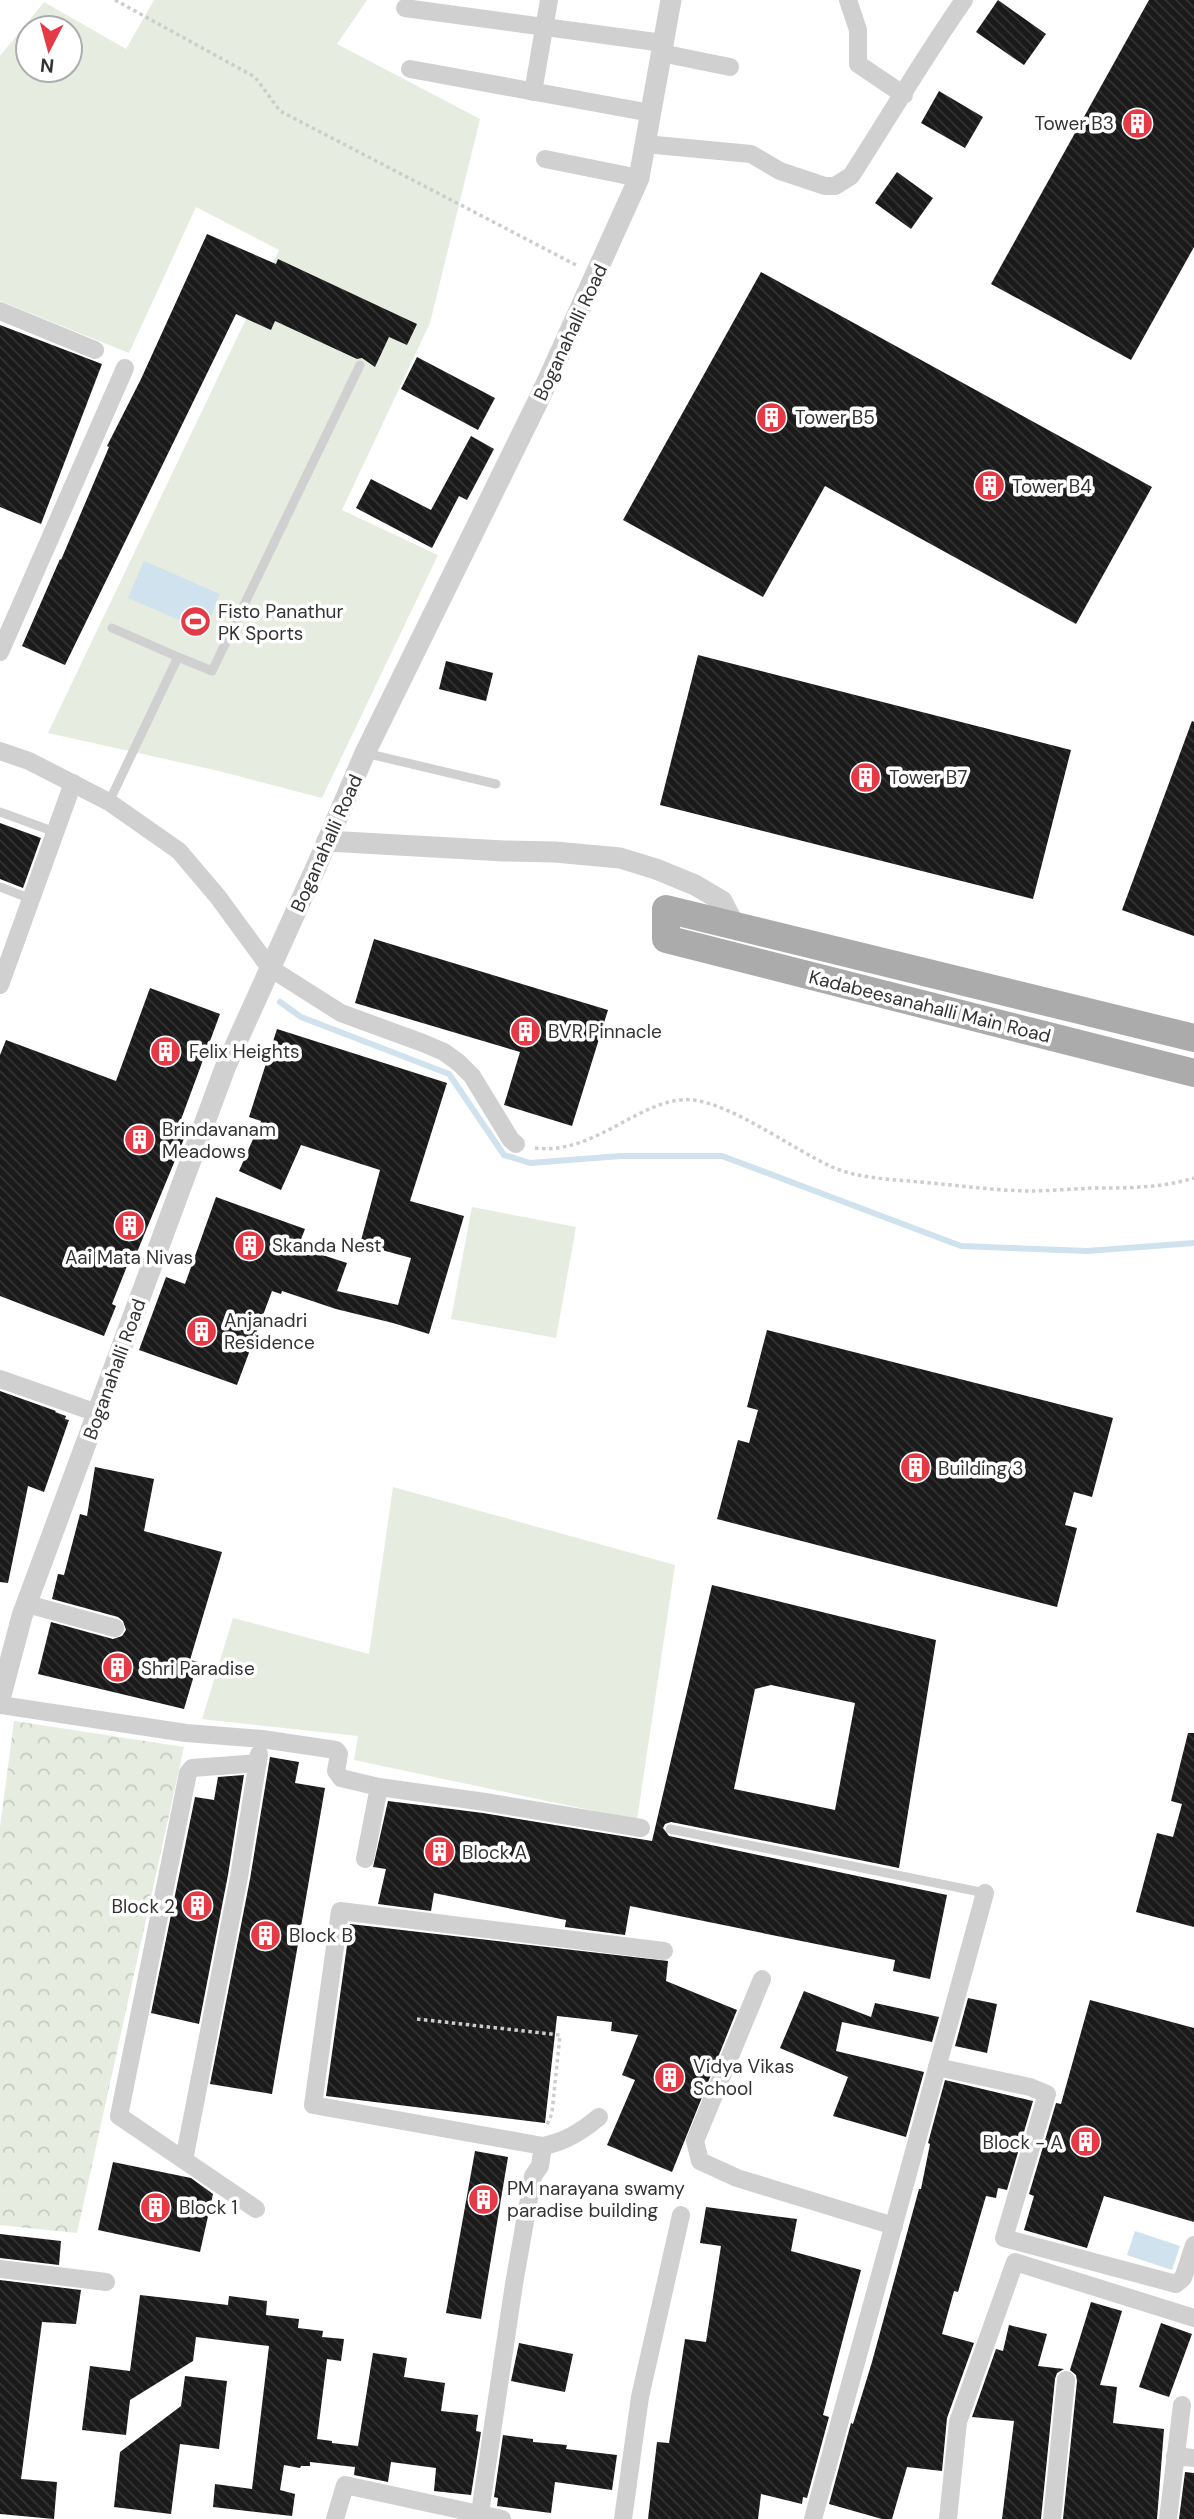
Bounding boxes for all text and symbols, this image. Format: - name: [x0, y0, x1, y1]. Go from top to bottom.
- north arrow: [14, 14, 84, 84]
- text: N: [39, 52, 55, 79]
- building icon: Tower B3: [1120, 106, 1154, 140]
- place label: Tower B3: [1034, 111, 1114, 136]
- street label: Boganahalli Road: [528, 260, 613, 405]
- building icon: Tower B5: [755, 400, 789, 434]
- place label: Tower B5: [795, 405, 875, 430]
- building icon: Tower B4: [972, 469, 1006, 503]
- place label: Tower B4: [1012, 474, 1092, 499]
- place label: Fisto Panathur PK Sports: [218, 599, 344, 646]
- sports icon: Fisto Panathur PK Sports: [178, 605, 212, 639]
- building icon: Tower B7: [849, 760, 883, 794]
- place label: Tower B7: [889, 765, 967, 790]
- street label: Boganahalli Road: [285, 770, 368, 916]
- street label: Kadabeesanahalli Main Road: [806, 964, 1053, 1049]
- building icon: BVR Pinnacle: [508, 1014, 542, 1048]
- place label: BVR Pinnacle: [548, 1019, 662, 1044]
- building icon: Felix Heights: [149, 1034, 183, 1068]
- place label: Felix Heights: [189, 1039, 300, 1064]
- place label: Brindavanam Meadows: [162, 1117, 276, 1164]
- building icon: Brindavanam Meadows: [122, 1123, 156, 1157]
- building icon: Aai Mata Nivas: [112, 1209, 146, 1243]
- building icon: Skanda Nest: [232, 1228, 266, 1262]
- place label: Skanda Nest: [272, 1233, 382, 1258]
- place label: Aai Mata Nivas: [65, 1245, 193, 1270]
- street label: Boganahalli Road: [77, 1295, 152, 1443]
- place label: Anjanadri Residence: [224, 1308, 315, 1355]
- building icon: Anjanadri Residence: [184, 1314, 218, 1348]
- building icon: Building 3: [898, 1451, 932, 1485]
- place label: Building 3: [938, 1456, 1023, 1481]
- building icon: Shri Paradise: [101, 1651, 135, 1685]
- place label: Shri Paradise: [141, 1656, 255, 1681]
- building icon: Block A: [422, 1835, 456, 1869]
- place label: Block A: [462, 1840, 527, 1865]
- building icon: Block 2: [181, 1889, 215, 1923]
- place label: Block 2: [112, 1894, 175, 1919]
- building icon: Block B: [249, 1918, 283, 1952]
- place label: Block B: [289, 1923, 353, 1948]
- place label: Vidya Vikas School: [693, 2054, 794, 2101]
- building icon: Vidya Vikas School: [653, 2060, 687, 2094]
- building icon: Block - A: [1069, 2125, 1103, 2159]
- place label: Block - A: [983, 2130, 1063, 2155]
- place label: PM narayana swamy paradise building: [507, 2176, 685, 2223]
- building icon: PM narayana swamy paradise building: [467, 2182, 501, 2216]
- building icon: Block 1: [139, 2190, 173, 2224]
- place label: Block 1: [179, 2195, 237, 2220]

